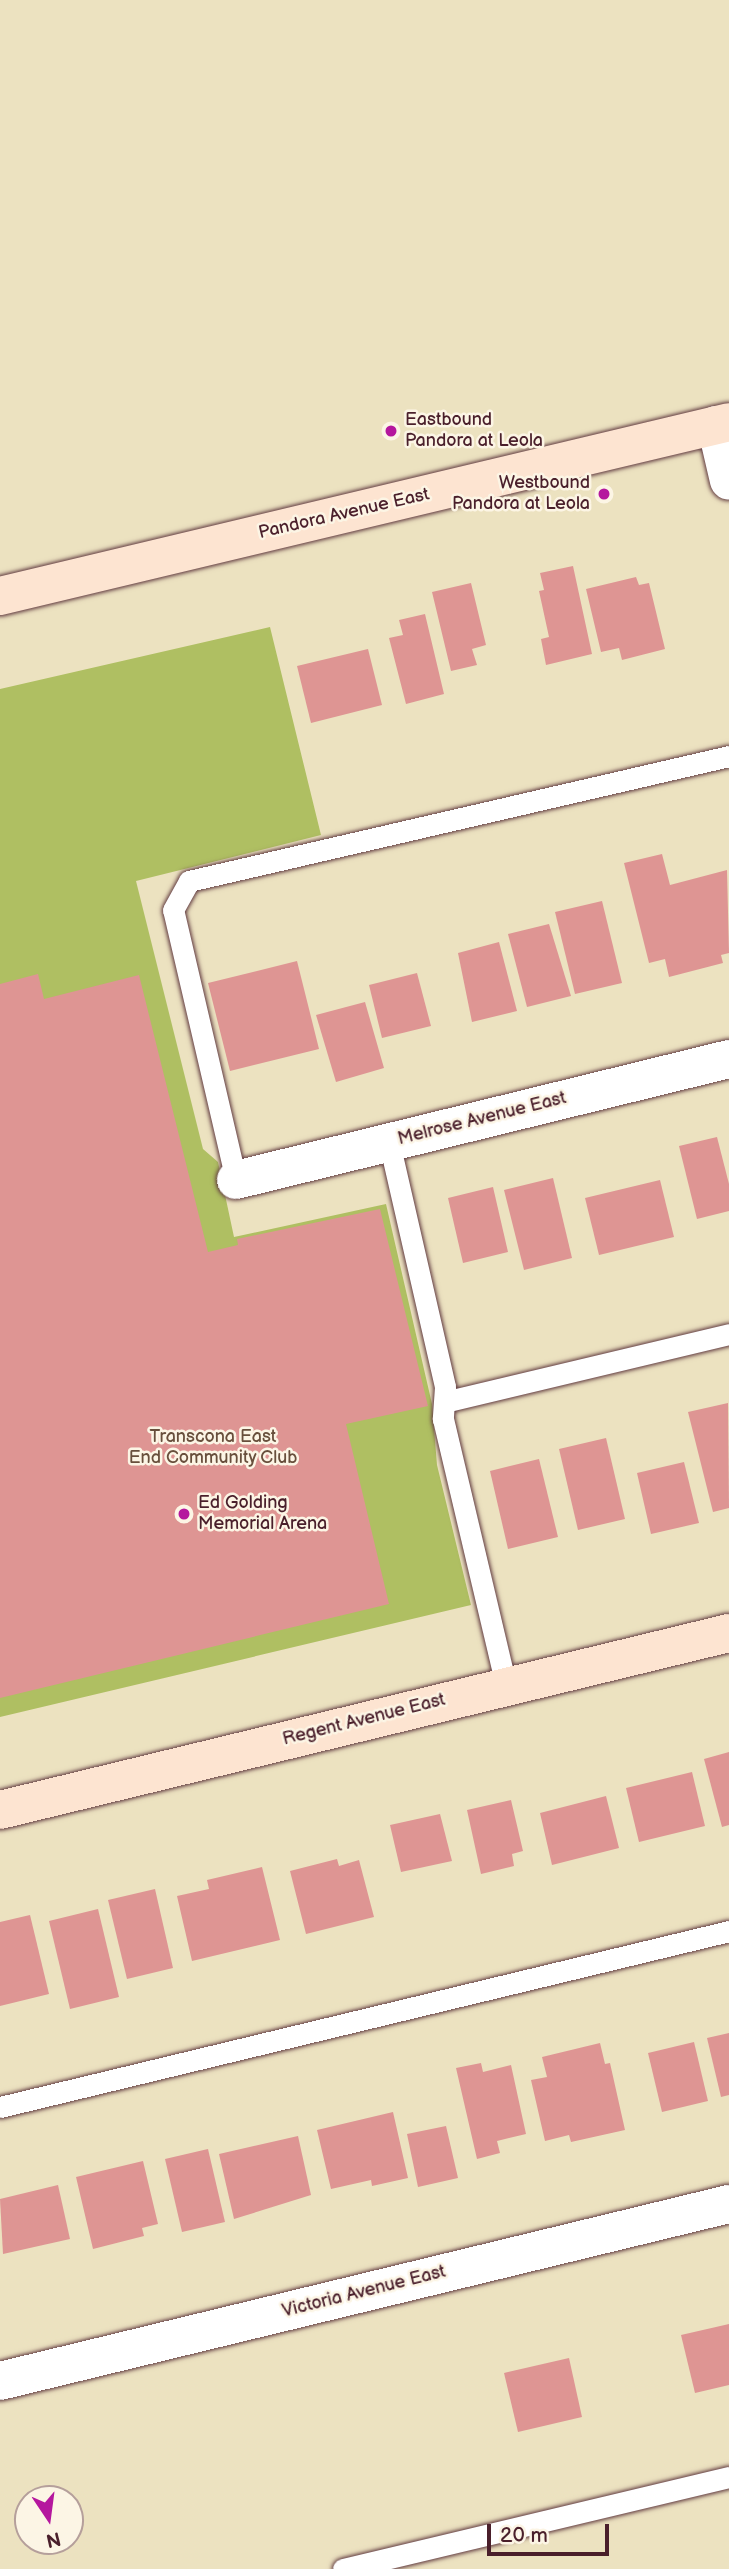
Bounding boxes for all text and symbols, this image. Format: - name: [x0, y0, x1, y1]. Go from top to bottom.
- place label: Eastbound Pandora at Leola: [405, 410, 543, 452]
- marker: Eastbound Pandora at Leola: [383, 423, 399, 439]
- place label: Westbound Pandora at Leola: [452, 473, 590, 516]
- street label: Pandora Avenue East: [257, 484, 431, 544]
- marker: Westbound Pandora at Leola: [596, 486, 612, 502]
- street label: Melrose Avenue East: [396, 1088, 568, 1150]
- park label: Transcona East End Community Club: [128, 1427, 298, 1470]
- place label: Ed Golding Memorial Arena: [198, 1493, 327, 1536]
- marker: Ed Golding Memorial Arena: [176, 1506, 192, 1522]
- street label: Regent Avenue East: [280, 1689, 448, 1751]
- street label: Victoria Avenue East: [280, 2261, 448, 2323]
- north arrow: [14, 2485, 84, 2555]
- scale bar: [491, 2510, 614, 2554]
- text: 20 m: [500, 2523, 548, 2548]
- text: N: [44, 2526, 63, 2552]

